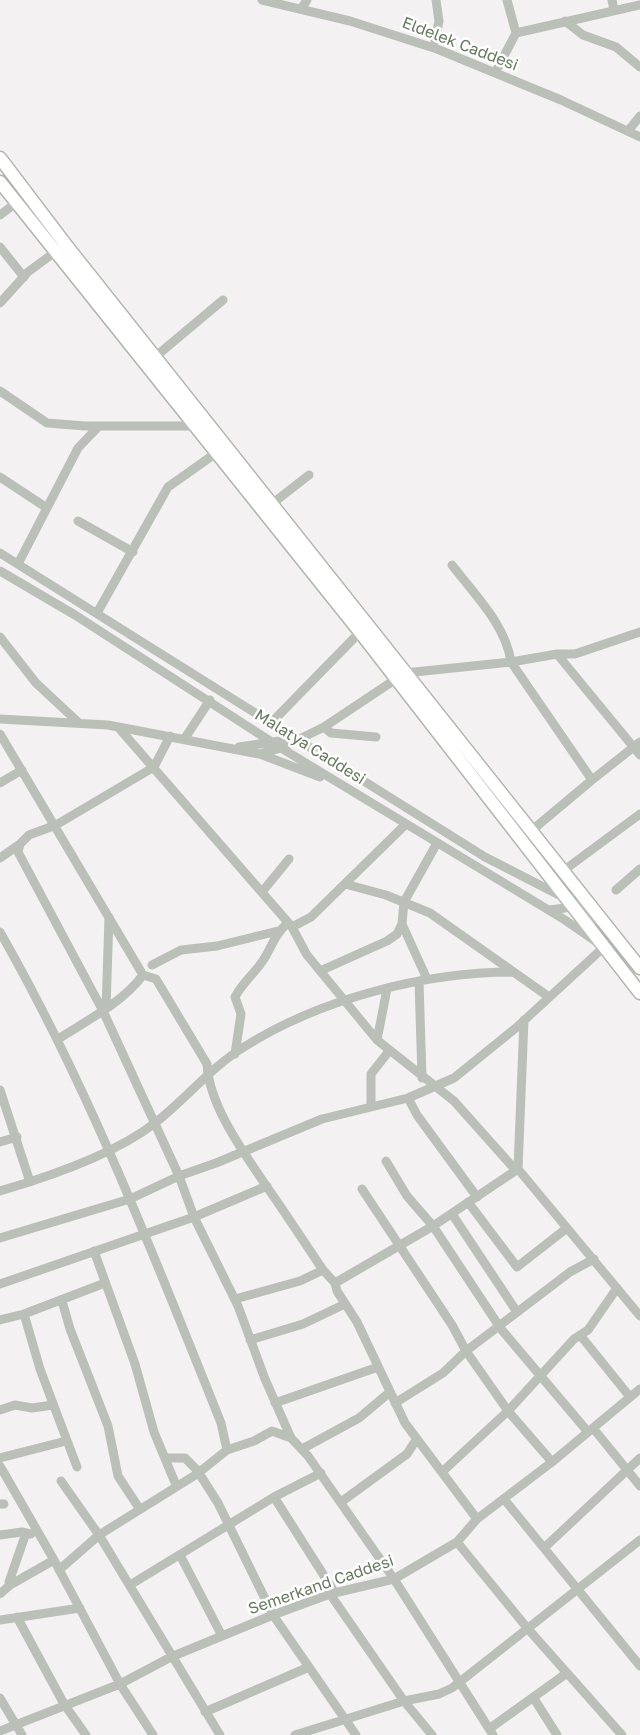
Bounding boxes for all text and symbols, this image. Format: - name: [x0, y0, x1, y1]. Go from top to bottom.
- street label: Eldelek Caddesi: [399, 13, 521, 75]
- street label: Malatya Caddesi: [251, 705, 369, 789]
- street label: Semerkand Caddesi: [246, 1551, 396, 1619]

